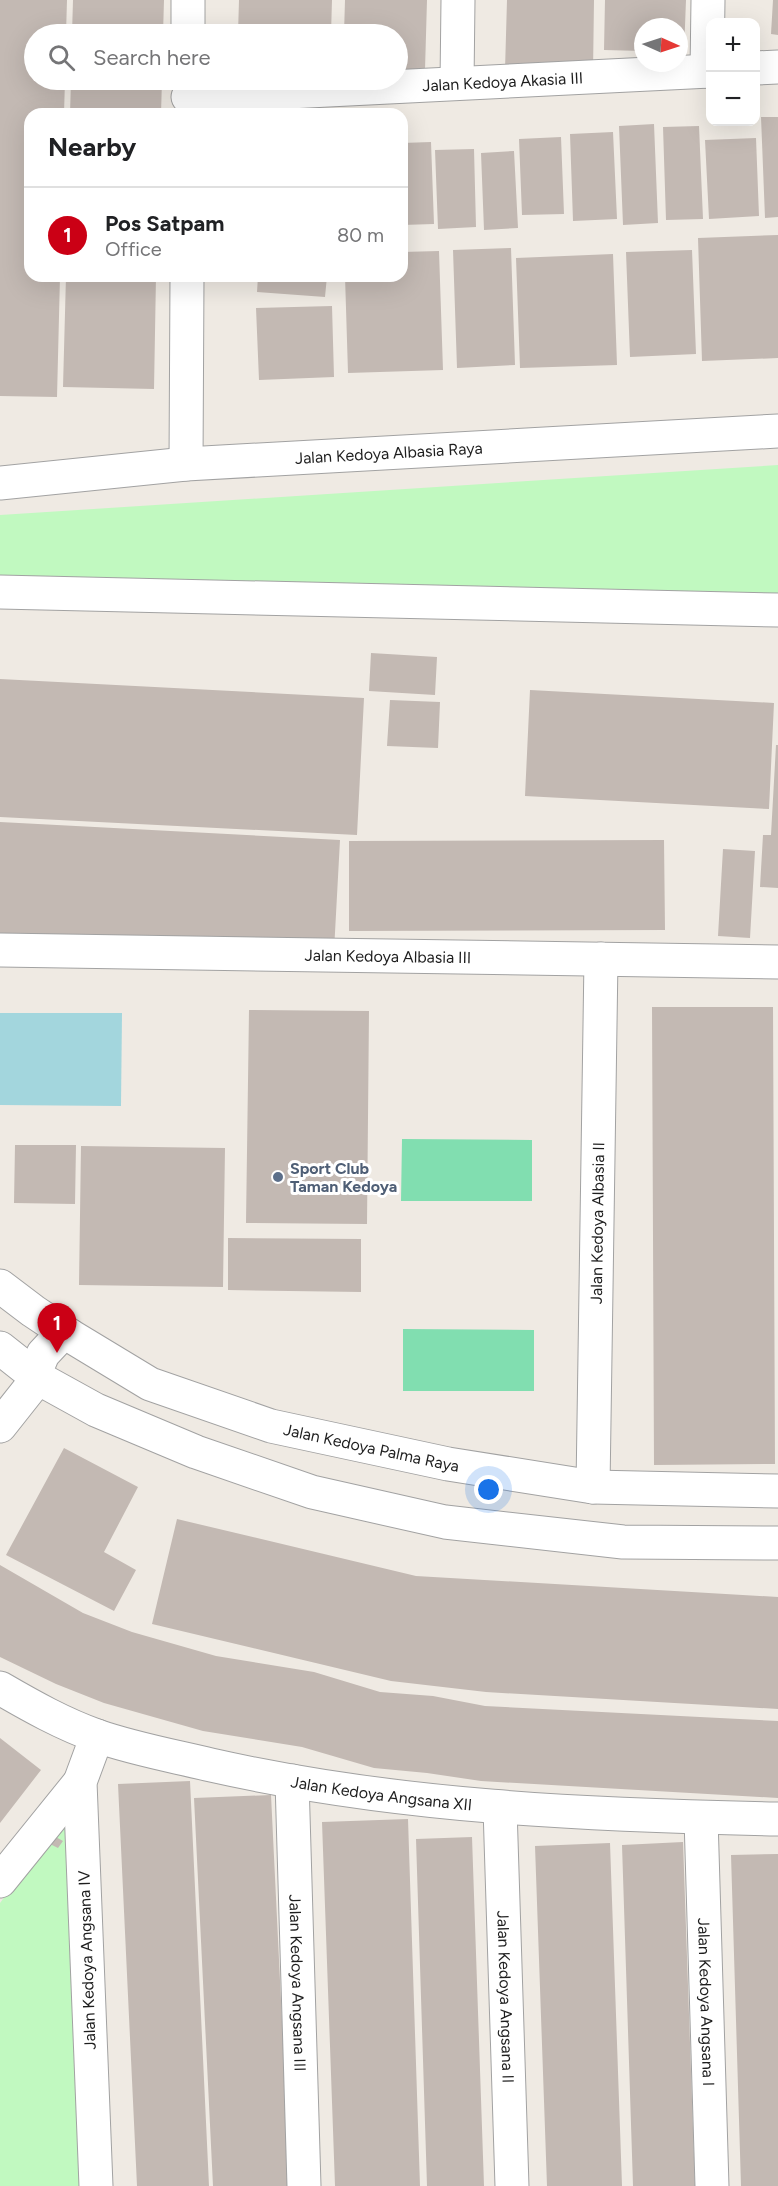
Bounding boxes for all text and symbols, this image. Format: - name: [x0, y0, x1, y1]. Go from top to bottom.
- north arrow: [634, 18, 688, 72]
- map controls: [706, 18, 760, 126]
- button: +: [706, 18, 760, 72]
- search box: [24, 24, 408, 90]
- icon: search: [45, 41, 78, 74]
- text: Search here: [93, 44, 211, 71]
- street label: Jalan Kedoya Akasia III: [422, 68, 584, 95]
- button: −: [706, 72, 760, 126]
- text: Nearby: [48, 131, 136, 163]
- text: Pos Satpam: [105, 210, 224, 237]
- text: 1: [63, 223, 72, 247]
- text: 80 m: [337, 223, 384, 247]
- text: Office: [105, 237, 162, 261]
- street label: Jalan Kedoya Albasia Raya: [294, 438, 483, 467]
- street label: Jalan Kedoya Albasia III: [305, 945, 471, 967]
- street label: Jalan Kedoya Albasia II: [586, 1142, 608, 1304]
- place label: Sport Club Taman Kedoya: [290, 1159, 397, 1196]
- marker: Sport Club Taman Kedoya: [271, 1170, 285, 1184]
- pin: 1: [38, 1304, 76, 1353]
- street label: Jalan Kedoya Palma Raya: [282, 1419, 461, 1475]
- your location: [474, 1475, 503, 1504]
- street label: Jalan Kedoya Angsana XII: [289, 1772, 473, 1814]
- street label: Jalan Kedoya Angsana IV: [74, 1870, 100, 2050]
- street label: Jalan Kedoya Angsana III: [286, 1894, 310, 2072]
- street label: Jalan Kedoya Angsana II: [494, 1910, 518, 2084]
- street label: Jalan Kedoya Angsana I: [694, 1917, 719, 2086]

